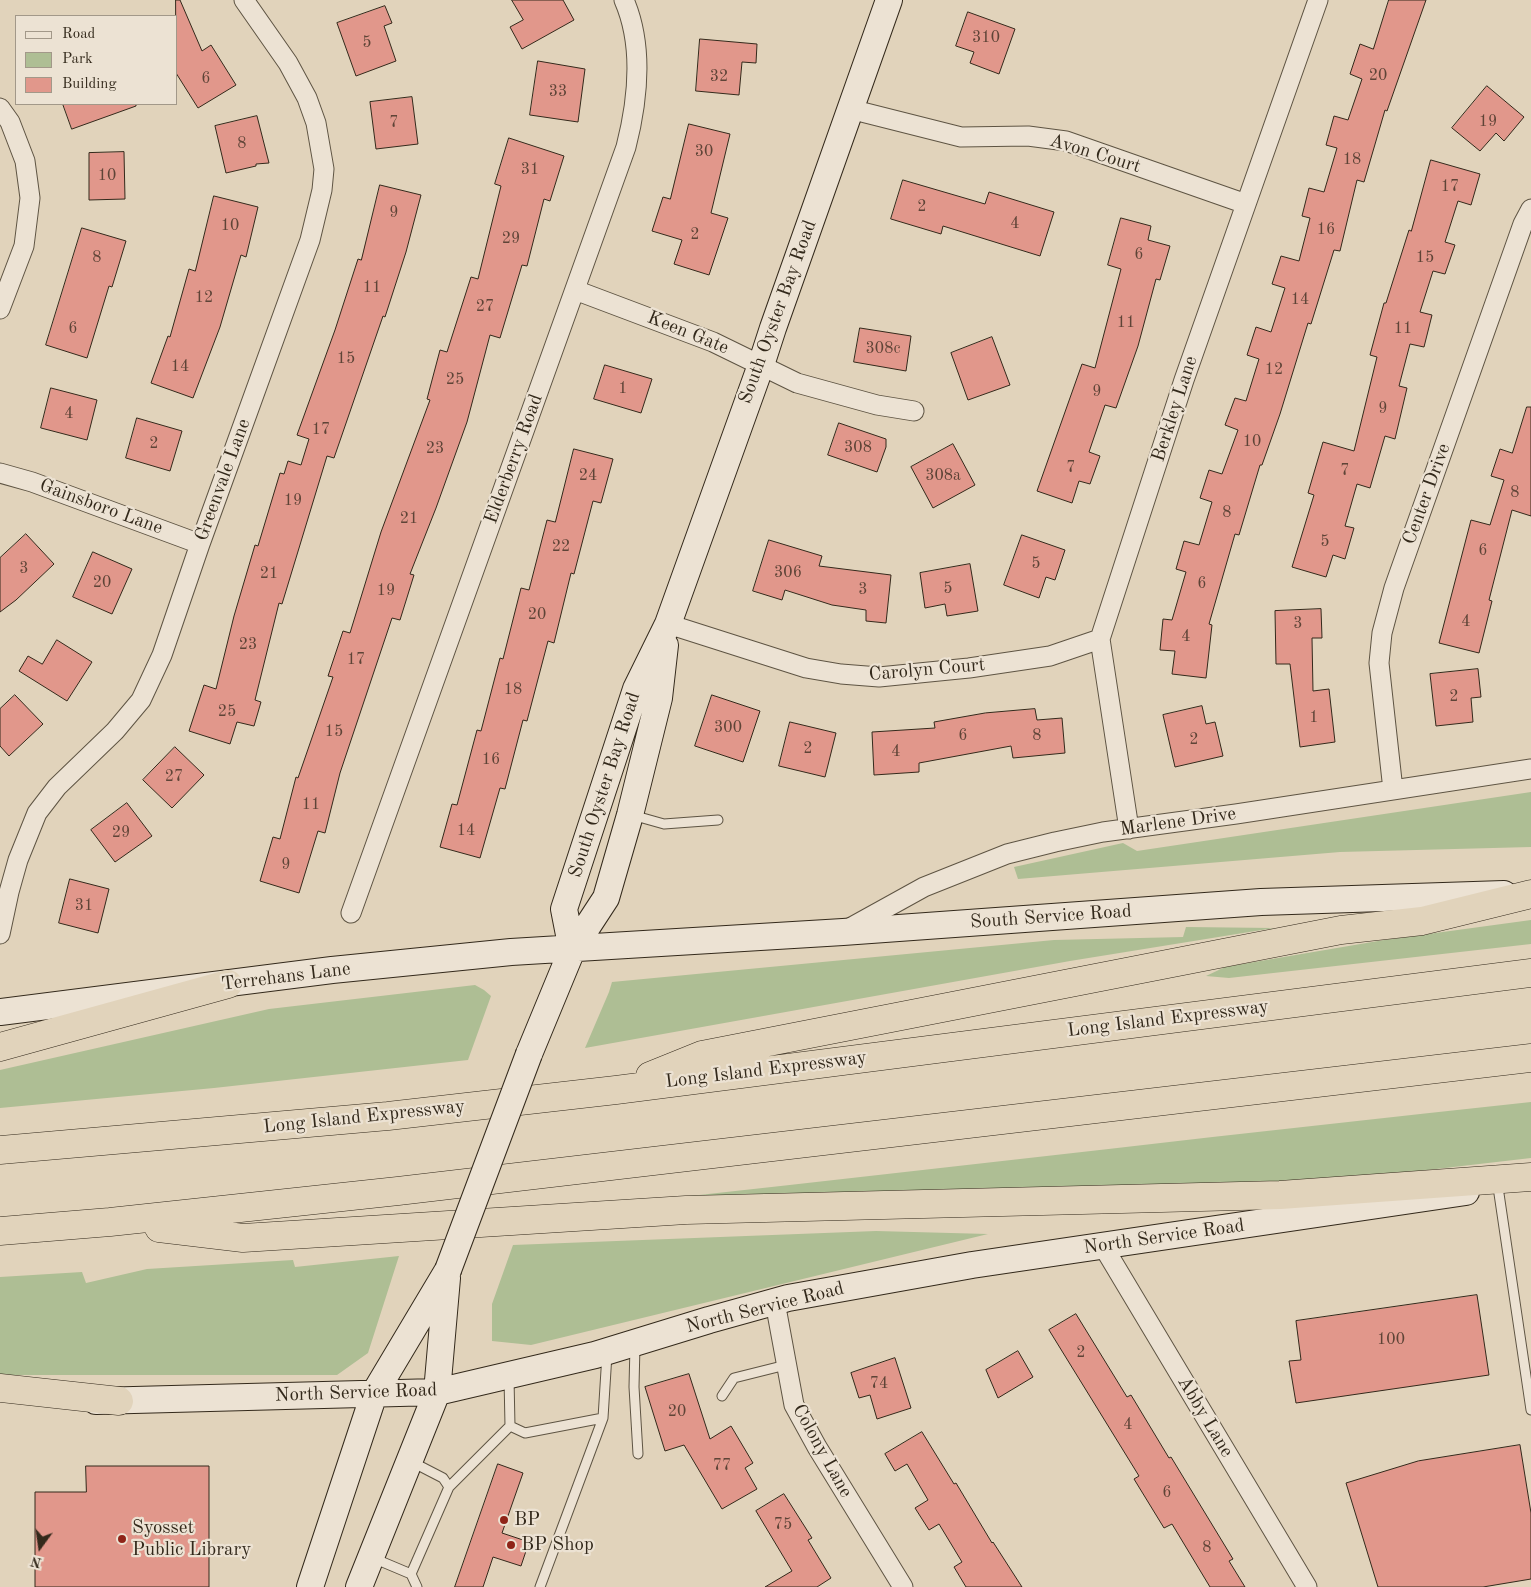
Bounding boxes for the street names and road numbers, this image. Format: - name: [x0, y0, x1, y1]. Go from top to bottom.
- street label: Avon Court: [1047, 129, 1143, 179]
- street label: South Oyster Bay Road: [734, 217, 822, 407]
- street label: Keen Gate: [644, 306, 732, 360]
- street label: Berkley Lane: [1147, 353, 1203, 465]
- street label: Elderberry Road: [480, 391, 548, 527]
- street label: Greenvale Lane: [190, 416, 256, 544]
- street label: Center Drive: [1398, 440, 1456, 548]
- street label: Gainsboro Lane: [36, 474, 166, 540]
- street label: Carolyn Court: [868, 654, 986, 686]
- street label: South Oyster Bay Road: [564, 689, 646, 881]
- street label: Marlene Drive: [1119, 803, 1237, 841]
- street label: South Service Road: [969, 900, 1133, 934]
- street label: Terrehans Lane: [220, 958, 352, 996]
- street label: Long Island Expressway: [1066, 995, 1270, 1043]
- street label: Long Island Expressway: [664, 1046, 868, 1094]
- street label: Long Island Expressway: [262, 1095, 466, 1139]
- street label: North Service Road: [1082, 1214, 1246, 1260]
- street label: North Service Road: [683, 1277, 847, 1339]
- street label: Abby Lane: [1172, 1372, 1238, 1462]
- street label: North Service Road: [274, 1379, 438, 1407]
- street label: Colony Lane: [787, 1400, 857, 1502]

